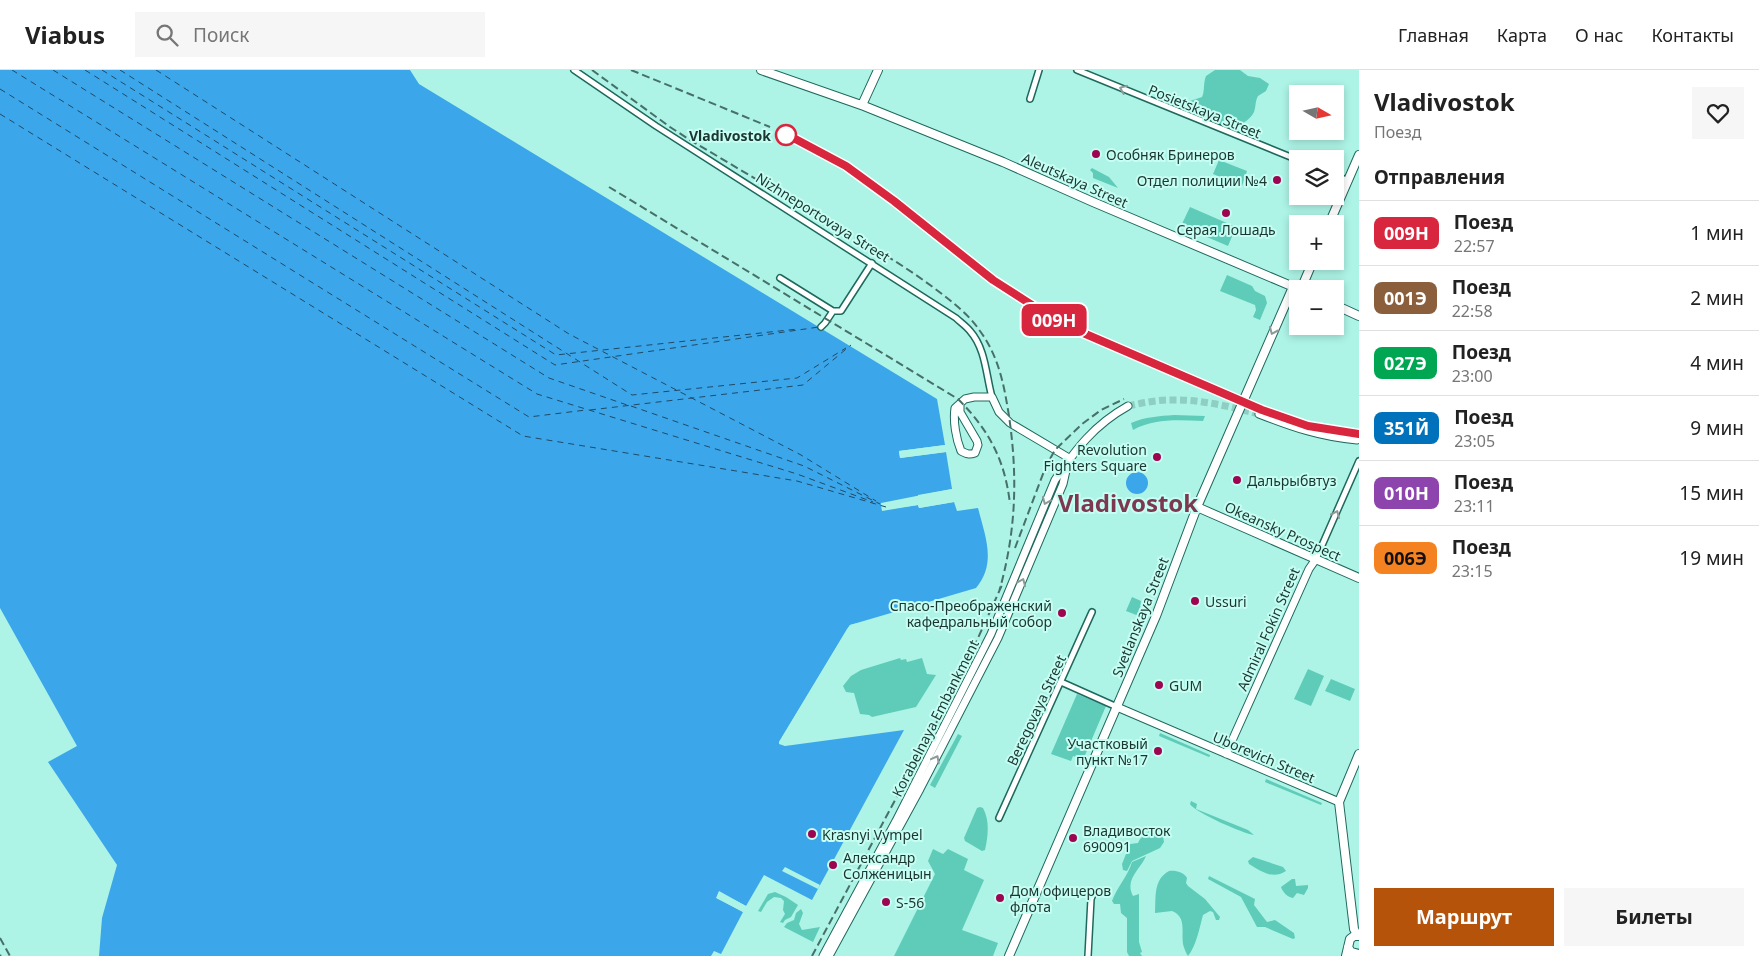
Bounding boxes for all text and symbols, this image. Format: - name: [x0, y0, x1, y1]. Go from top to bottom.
- search box: [135, 12, 485, 57]
- text: Viabus: [25, 18, 105, 51]
- icon: search: [153, 21, 181, 49]
- text: Поиск: [193, 22, 249, 48]
- text: Главная: [1398, 23, 1469, 47]
- text: Карта: [1497, 23, 1547, 47]
- text: О нас: [1575, 23, 1623, 47]
- text: Контакты: [1651, 23, 1734, 47]
- street label: Posietskaya Street: [1146, 80, 1264, 142]
- one-way arrow: [1119, 85, 1128, 95]
- north arrow: [1289, 85, 1344, 140]
- map controls: [1289, 85, 1344, 335]
- text: Vladivostok: [1374, 85, 1515, 118]
- button: heart: [1692, 87, 1744, 139]
- text: Поезд: [1374, 121, 1422, 143]
- marker: Vladivostok: [775, 124, 797, 146]
- place label: Vladivostok: [689, 126, 771, 145]
- place label: Особняк Бринеров: [1106, 145, 1235, 164]
- street label: Aleutskaya Street: [1019, 148, 1131, 212]
- marker: Особняк Бринеров: [1090, 148, 1102, 160]
- button: layers: [1289, 150, 1344, 205]
- text: Отправления: [1374, 164, 1505, 190]
- street label: Nizhneportovaya Street: [752, 168, 894, 266]
- place label: Отдел полиции №4: [1137, 171, 1267, 190]
- marker: Отдел полиции №4: [1271, 174, 1283, 186]
- marker: Серая Лошадь: [1220, 207, 1232, 219]
- text: Поезд: [1454, 209, 1513, 235]
- button: +: [1289, 215, 1344, 270]
- place label: Серая Лошадь: [1176, 220, 1276, 239]
- text: 1 мин: [1690, 220, 1744, 246]
- text: 009Н: [1384, 221, 1429, 245]
- text: 22:57: [1454, 235, 1495, 257]
- text: Поезд: [1452, 274, 1511, 300]
- button: −: [1289, 280, 1344, 335]
- text: 2 мин: [1690, 285, 1744, 311]
- text: 001Э: [1384, 286, 1427, 310]
- text: 22:58: [1452, 300, 1493, 322]
- line badge: 009Н: [1019, 304, 1089, 336]
- text: 009Н: [1032, 308, 1076, 332]
- one-way arrow: [1269, 326, 1280, 335]
- text: Поезд: [1452, 339, 1511, 365]
- text: 4 мин: [1690, 350, 1744, 376]
- text: 027Э: [1384, 351, 1427, 375]
- text: 23:00: [1452, 365, 1493, 387]
- text: Поезд: [1454, 404, 1513, 430]
- text: 9 мин: [1690, 415, 1744, 441]
- text: 351Й: [1384, 416, 1429, 440]
- text: 23:05: [1454, 430, 1495, 452]
- place label: Revolution Fighters Square: [1044, 440, 1147, 475]
- marker: Revolution Fighters Square: [1151, 451, 1163, 463]
- text: Поезд: [1454, 469, 1513, 495]
- place label: Дальрыбвтуз: [1247, 471, 1337, 490]
- marker: Дальрыбвтуз: [1231, 474, 1243, 486]
- text: 15 мин: [1679, 480, 1744, 506]
- text: 010Н: [1384, 481, 1429, 505]
- district label: Vladivostok: [1058, 486, 1198, 519]
- text: 23:11: [1454, 495, 1495, 517]
- one-way arrow: [1042, 496, 1053, 505]
- street label: Okeansky Prospect: [1222, 497, 1344, 565]
- one-way arrow: [1329, 510, 1340, 519]
- text: Поезд: [1452, 534, 1511, 560]
- text: 19 мин: [1679, 545, 1744, 571]
- text: 006Э: [1384, 546, 1427, 570]
- street label: Svetlanskaya Street: [1107, 554, 1173, 680]
- text: 23:15: [1452, 560, 1493, 582]
- street label: Admiral Fokin Street: [1232, 564, 1304, 694]
- one-way arrow: [1016, 578, 1027, 587]
- place label: Ussuri: [1205, 592, 1247, 611]
- marker: Ussuri: [1189, 595, 1201, 607]
- place label: Спасо-Преображенский кафедральный собор: [890, 596, 1052, 631]
- marker: Спасо-Преображенский кафедральный собор: [1056, 607, 1068, 619]
- street label: Korabelnaya Embankment: [887, 636, 983, 800]
- street label: Beregovaya Street: [1002, 652, 1070, 768]
- place label: GUM: [1169, 676, 1202, 695]
- marker: GUM: [1153, 679, 1165, 691]
- street label: Uborevich Street: [1210, 727, 1318, 787]
- place label: Участковый пункт №17: [1068, 734, 1148, 769]
- marker: Участковый пункт №17: [1152, 745, 1164, 757]
- one-way arrow: [930, 756, 940, 765]
- place label: Владивосток 690091: [1083, 821, 1171, 856]
- place label: Krasnyi Vympel: [822, 825, 923, 844]
- marker: Krasnyi Vympel: [806, 828, 818, 840]
- marker: Владивосток 690091: [1067, 832, 1079, 844]
- place label: Александр Солженицын: [843, 848, 932, 883]
- marker: Александр Солженицын: [827, 859, 839, 871]
- place label: Дом офицеров флота: [1010, 881, 1111, 916]
- button: Маршрут: [1374, 888, 1554, 946]
- button: Билеты: [1564, 888, 1744, 946]
- marker: Дом офицеров флота: [994, 892, 1006, 904]
- place label: S-56: [896, 893, 924, 912]
- marker: S-56: [880, 896, 892, 908]

